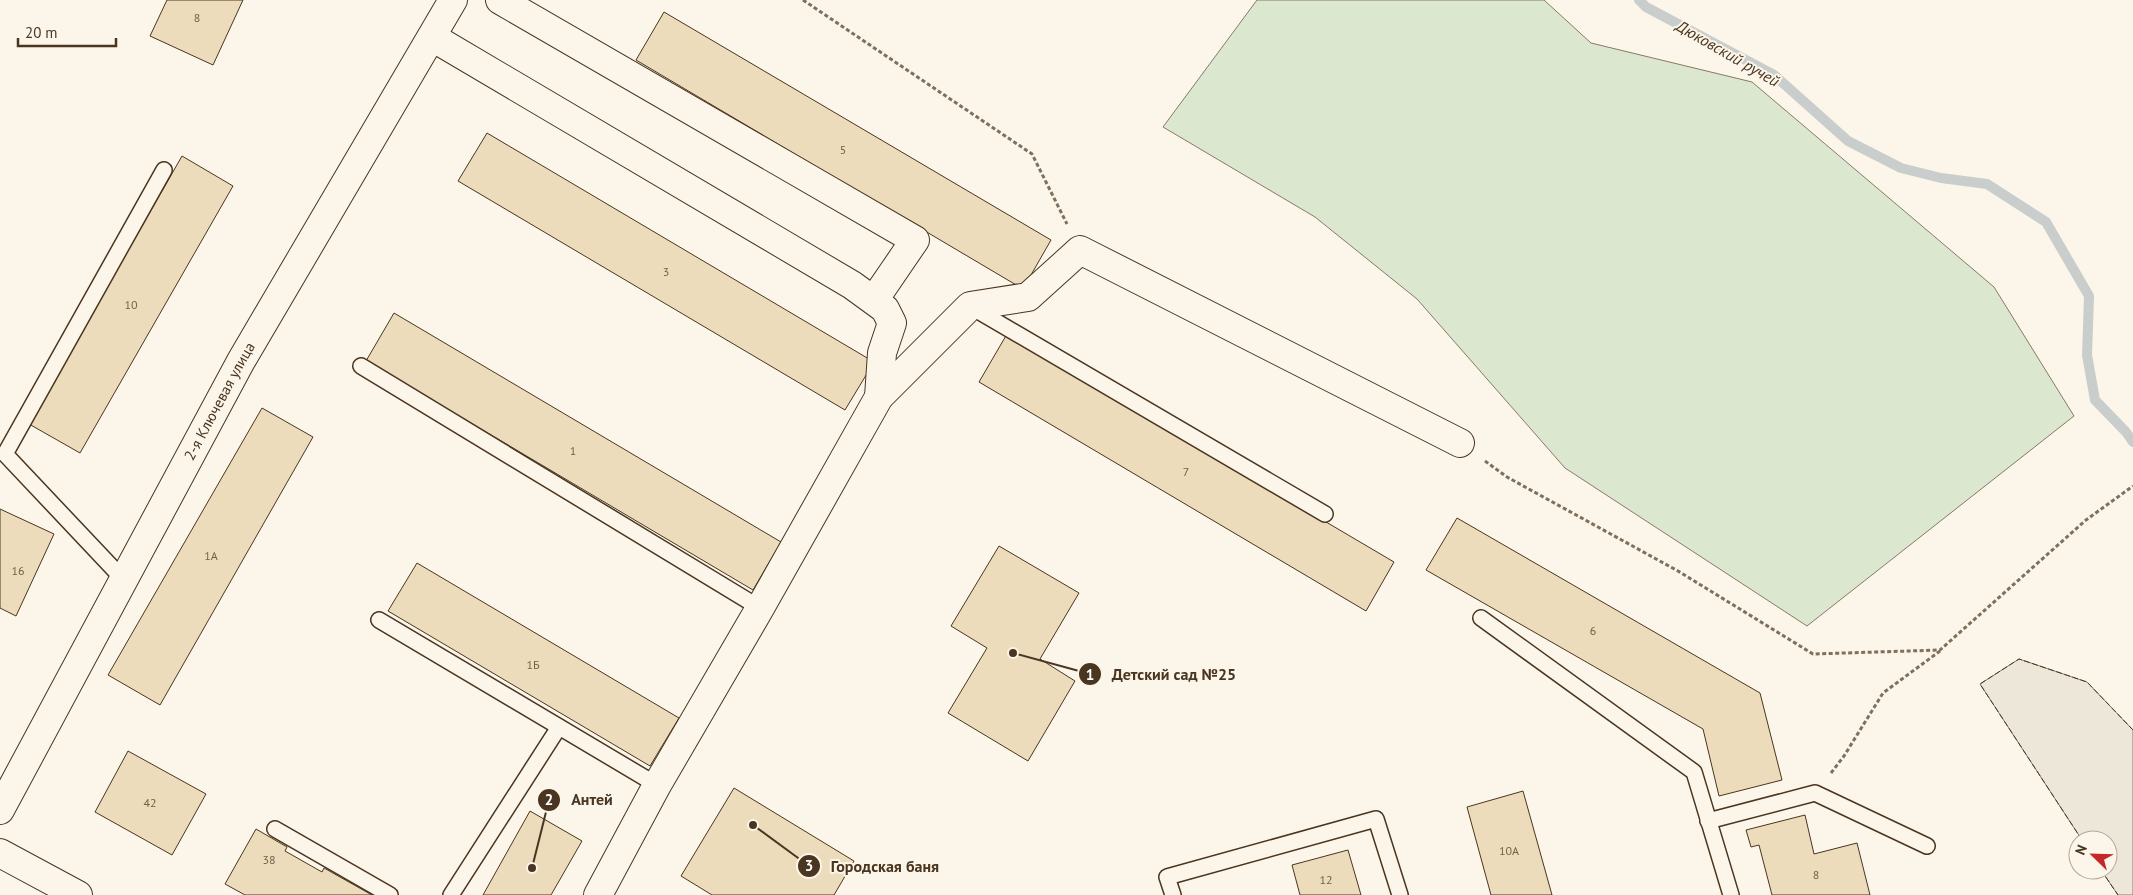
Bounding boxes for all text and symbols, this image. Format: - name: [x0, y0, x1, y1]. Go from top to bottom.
- house number: 8: [194, 10, 200, 25]
- water label: Дюковский ручей: [1671, 14, 1783, 91]
- scale bar: [18, 15, 115, 47]
- text: 20 m: [25, 23, 58, 42]
- house number: 5: [840, 142, 846, 157]
- house number: 3: [663, 264, 669, 279]
- house number: 10: [124, 297, 138, 312]
- street label: 2-я Ключевая улица: [180, 339, 259, 463]
- house number: 1: [570, 443, 576, 458]
- house number: 7: [1183, 464, 1189, 479]
- house number: 1А: [204, 548, 218, 563]
- house number: 16: [11, 563, 25, 578]
- house number: 6: [1590, 623, 1596, 638]
- house number: 1Б: [526, 657, 540, 672]
- callout: Детский сад №25: [1077, 659, 1246, 690]
- text: Детский сад №25: [1112, 664, 1236, 684]
- text: 1: [1086, 665, 1094, 684]
- callout: Антей: [536, 784, 623, 815]
- text: Антей: [571, 789, 613, 809]
- text: 2: [545, 790, 553, 809]
- house number: 42: [143, 795, 157, 810]
- north arrow: [2068, 830, 2118, 880]
- text: N: [2071, 842, 2091, 858]
- house number: 10А: [1499, 843, 1519, 858]
- callout: Городская баня: [796, 851, 949, 882]
- house number: 38: [262, 852, 276, 867]
- text: 3: [805, 856, 813, 875]
- text: Городская баня: [831, 856, 939, 876]
- house number: 8: [1813, 867, 1819, 882]
- house number: 12: [1319, 872, 1333, 887]

